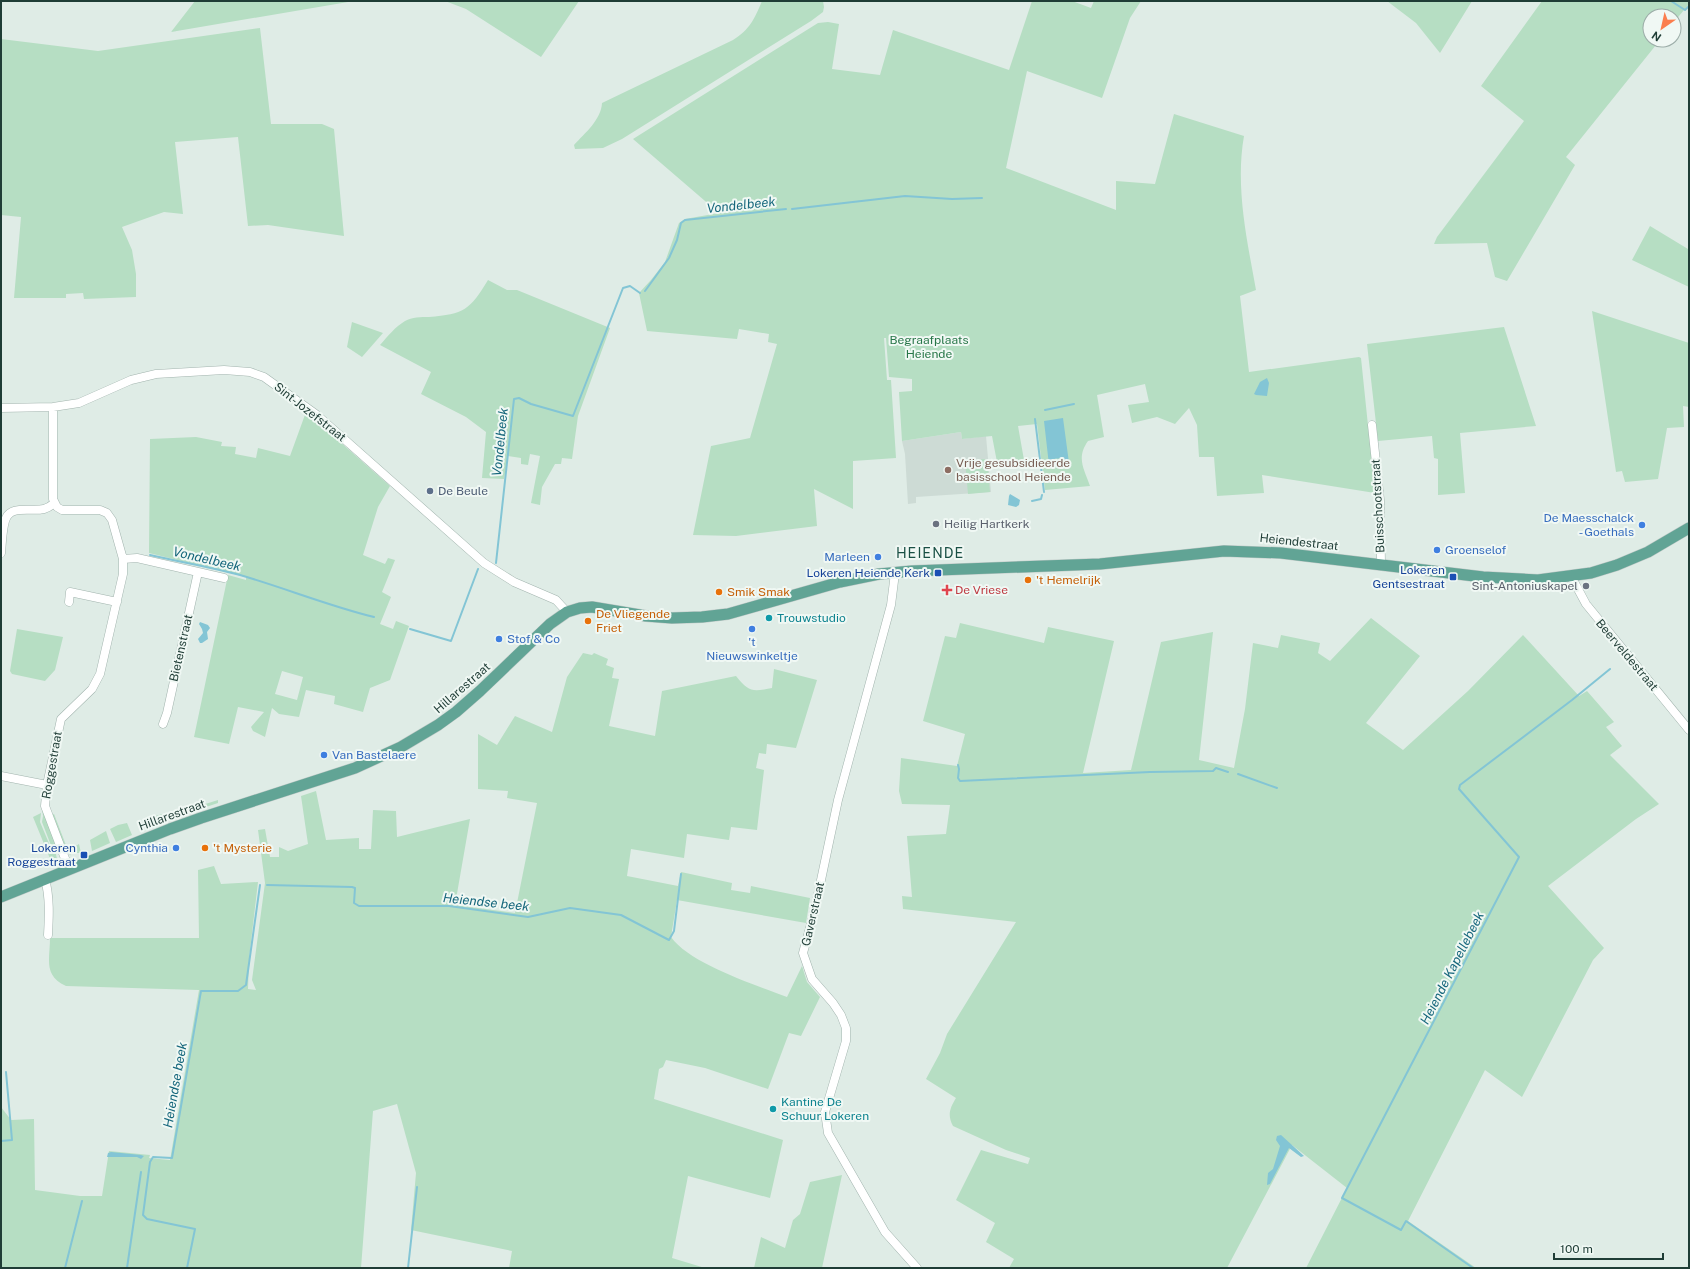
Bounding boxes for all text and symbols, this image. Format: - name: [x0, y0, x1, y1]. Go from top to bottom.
- north arrow: [1642, 8, 1682, 48]
- text: N: [1649, 29, 1663, 44]
- water label: Vondelbeek: [706, 194, 776, 216]
- park label: Begraafplaats Heiende: [889, 333, 969, 361]
- street label: Sint-Jozefstraat: [271, 380, 349, 445]
- water label: Vondelbeek: [489, 407, 511, 477]
- place label: Vrije gesubsidieerde basisschool Heiende: [956, 456, 1071, 484]
- street label: Buisschootstraat: [1369, 458, 1387, 553]
- marker: Vrije gesubsidieerde basisschool Heiende: [943, 465, 953, 475]
- place label: De Beule: [438, 484, 488, 498]
- marker: De Beule: [425, 486, 435, 496]
- place label: De Maesschalck - Goethals: [1543, 511, 1634, 539]
- place label: Heilig Hartkerk: [944, 517, 1030, 531]
- marker: Heilig Hartkerk: [931, 519, 941, 529]
- marker: De Maesschalck - Goethals: [1637, 520, 1647, 530]
- street label: Heiendestraat: [1259, 531, 1339, 553]
- place label: Groenselof: [1445, 543, 1507, 557]
- water label: Vondelbeek: [172, 544, 242, 574]
- district label: HEIENDE: [896, 545, 964, 561]
- marker: Groenselof: [1432, 545, 1442, 555]
- place label: Marleen: [824, 550, 870, 564]
- marker: Marleen: [873, 552, 883, 562]
- place label: Lokeren Gentsestraat: [1373, 563, 1445, 591]
- place label: Lokeren Heiende Kerk: [807, 566, 930, 580]
- marker: Lokeren Heiende Kerk: [933, 568, 943, 578]
- marker: Lokeren Gentsestraat: [1448, 572, 1458, 582]
- place label: 't Hemelrijk: [1036, 573, 1101, 587]
- marker: 't Hemelrijk: [1023, 575, 1033, 585]
- place label: Sint-Antoniuskapel: [1471, 579, 1578, 593]
- marker: Sint-Antoniuskapel: [1581, 581, 1591, 591]
- place label: De Vriese: [955, 583, 1008, 597]
- place label: Smik Smak: [727, 585, 790, 599]
- marker: De Vriese: [942, 585, 952, 595]
- marker: Smik Smak: [714, 587, 724, 597]
- place label: De Vliegende Friet: [596, 607, 670, 635]
- place label: Trouwstudio: [777, 611, 846, 625]
- street label: Bietenstraat: [166, 613, 196, 683]
- marker: Trouwstudio: [764, 613, 774, 623]
- marker: De Vliegende Friet: [583, 616, 593, 626]
- street label: Beerveldestraat: [1593, 616, 1661, 694]
- marker: 't Nieuwswinkeltje: [747, 624, 757, 634]
- place label: Stof & Co: [507, 632, 560, 646]
- marker: Stof & Co: [494, 634, 504, 644]
- place label: 't Nieuwswinkeltje: [706, 635, 798, 663]
- street label: Hillarestraat: [431, 660, 493, 716]
- street label: Roggestraat: [39, 730, 65, 800]
- place label: Van Bastelaere: [332, 748, 416, 762]
- marker: Van Bastelaere: [319, 750, 329, 760]
- street label: Hillarestraat: [137, 796, 208, 834]
- place label: Lokeren Roggestraat: [7, 841, 76, 869]
- place label: Cynthia: [125, 841, 168, 855]
- place label: 't Mysterie: [213, 841, 272, 855]
- marker: Cynthia: [171, 843, 181, 853]
- marker: 't Mysterie: [200, 843, 210, 853]
- marker: Lokeren Roggestraat: [79, 850, 89, 860]
- street label: Gaverstraat: [799, 880, 827, 947]
- water label: Heiendse beek: [442, 890, 530, 914]
- water label: Heiende Kapellebeek: [1417, 909, 1487, 1027]
- water label: Heiendse beek: [160, 1041, 190, 1129]
- place label: Kantine De Schuur Lokeren: [781, 1095, 869, 1123]
- marker: Kantine De Schuur Lokeren: [768, 1104, 778, 1114]
- scale bar: [1554, 1235, 1663, 1261]
- text: 100 m: [1560, 1242, 1593, 1256]

